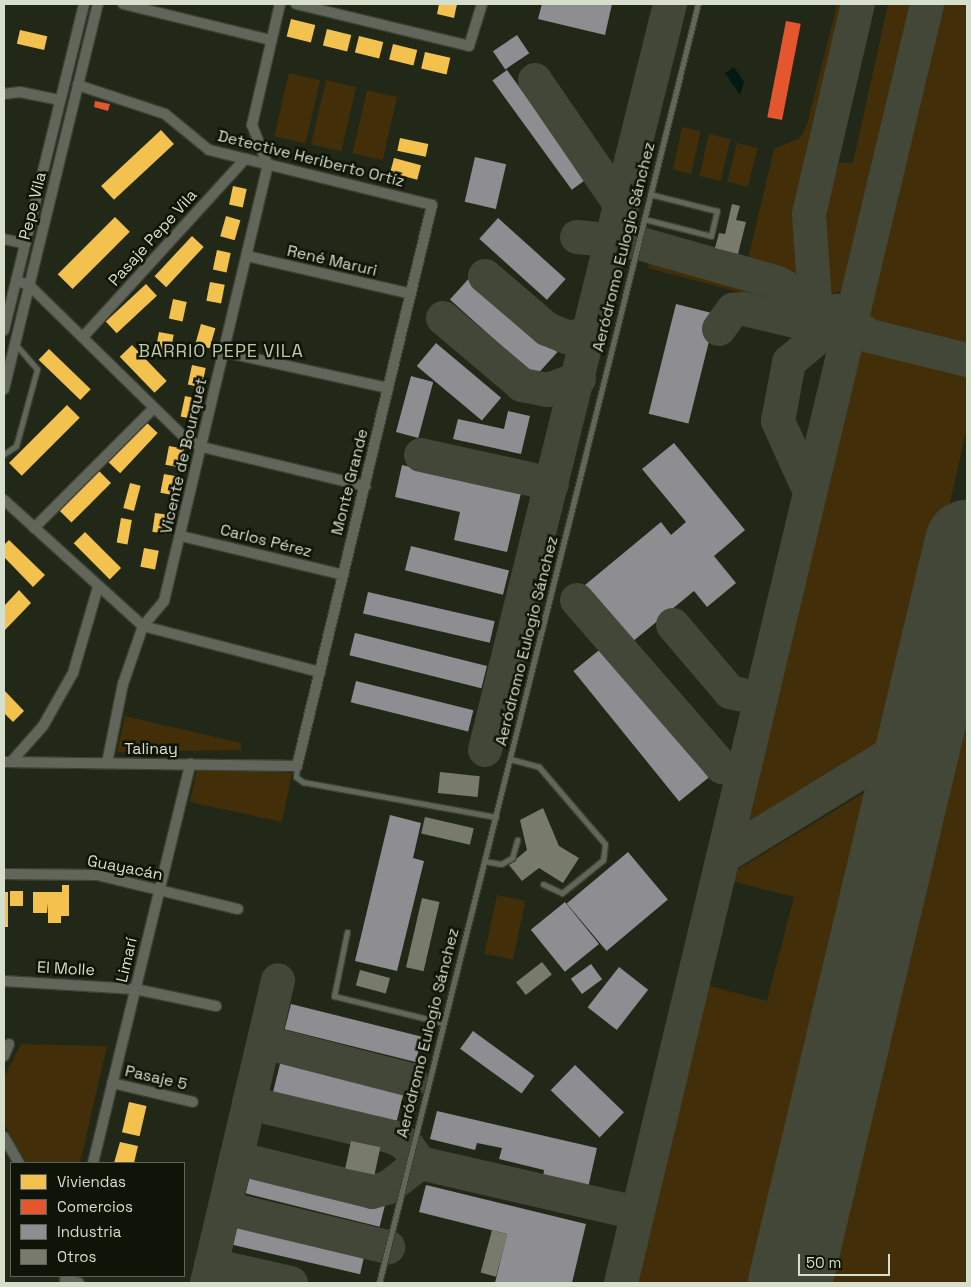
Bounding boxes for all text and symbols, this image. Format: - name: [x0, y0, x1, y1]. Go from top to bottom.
- street label: Detective Heriberto Ortíz: [216, 126, 406, 192]
- street label: Aeródromo Eulogio Sánchez: [589, 140, 659, 354]
- street label: Pepe Vila: [15, 170, 51, 242]
- street label: Pasaje Pepe Vila: [105, 186, 201, 290]
- street label: René Maruri: [285, 241, 379, 281]
- district label: BARRIO PEPE VILA: [136, 340, 306, 362]
- street label: Vicente de Bourquet: [157, 376, 211, 536]
- street label: Monte Grande: [327, 427, 373, 537]
- street label: Carlos Pérez: [218, 520, 314, 562]
- street label: Aeródromo Eulogio Sánchez: [492, 534, 562, 748]
- street label: Talinay: [124, 739, 178, 759]
- street label: Guayacán: [86, 851, 164, 885]
- street label: Aeródromo Eulogio Sánchez: [393, 926, 463, 1140]
- street label: Limarí: [113, 936, 141, 984]
- street label: El Molle: [36, 958, 96, 980]
- street label: Pasaje 5: [123, 1062, 189, 1094]
- legend: [10, 1162, 185, 1277]
- text: Viviendas: [57, 1172, 126, 1191]
- text: Comercios: [57, 1197, 133, 1216]
- text: Industria: [57, 1222, 121, 1241]
- scale bar: [801, 1244, 894, 1276]
- text: Otros: [57, 1247, 97, 1266]
- text: 50 m: [806, 1253, 841, 1272]

